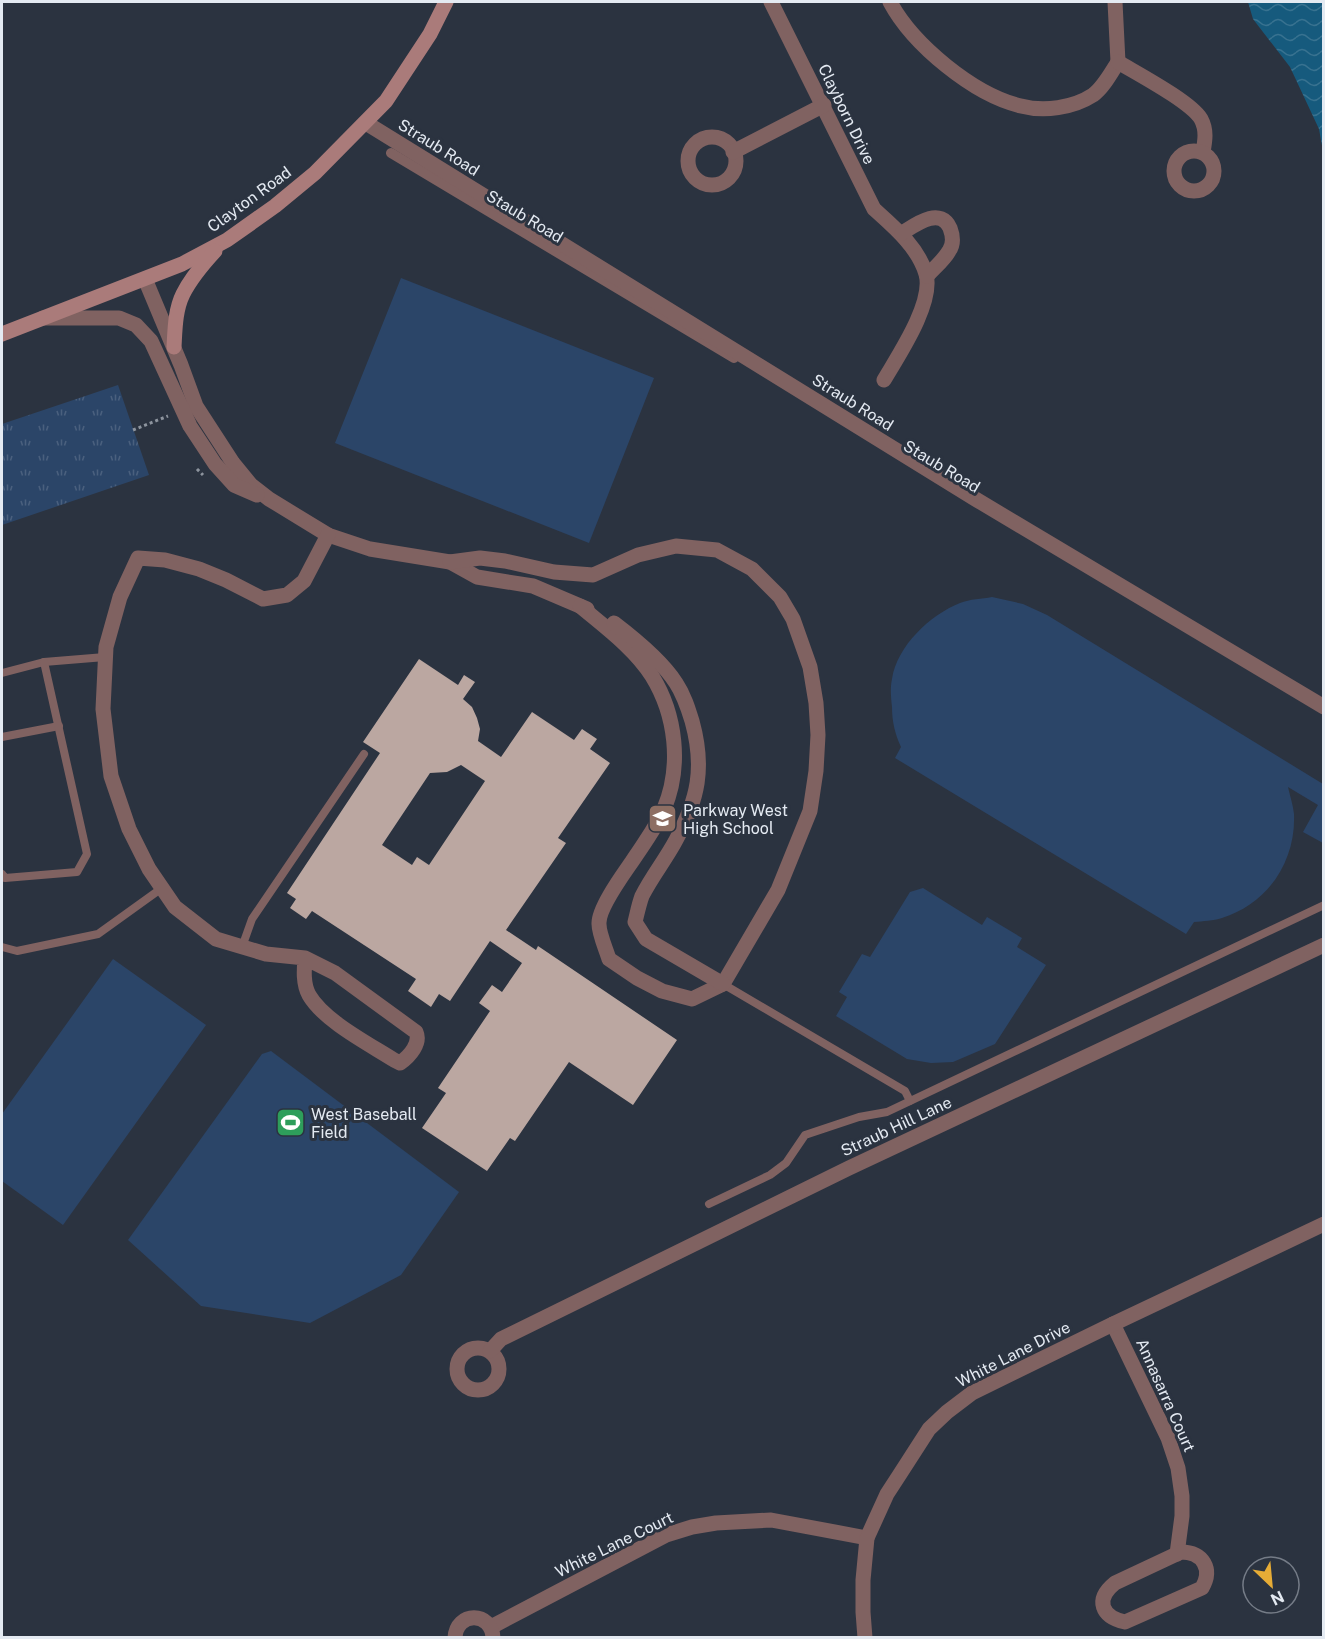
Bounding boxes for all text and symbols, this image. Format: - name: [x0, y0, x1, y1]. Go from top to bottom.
- street label: Clayborn Drive: [814, 61, 879, 167]
- street label: Straub Road: [395, 115, 483, 180]
- street label: Clayton Road: [204, 163, 295, 236]
- street label: Staub Road: [483, 186, 567, 247]
- street label: Straub Road: [809, 370, 897, 435]
- street label: Staub Road: [900, 436, 984, 497]
- place label: Parkway West High School: [683, 801, 788, 838]
- school or university icon: Parkway West High School: [646, 803, 678, 835]
- street label: Straub Hill Lane: [838, 1092, 955, 1160]
- place label: West Baseball Field: [311, 1105, 417, 1142]
- sports icon: West Baseball Field: [274, 1107, 306, 1139]
- street label: White Lane Drive: [953, 1317, 1073, 1391]
- street label: Annasarra Court: [1132, 1336, 1199, 1455]
- street label: White Lane Court: [552, 1508, 676, 1581]
- north arrow: [1241, 1555, 1301, 1615]
- text: N: [1268, 1587, 1287, 1609]

